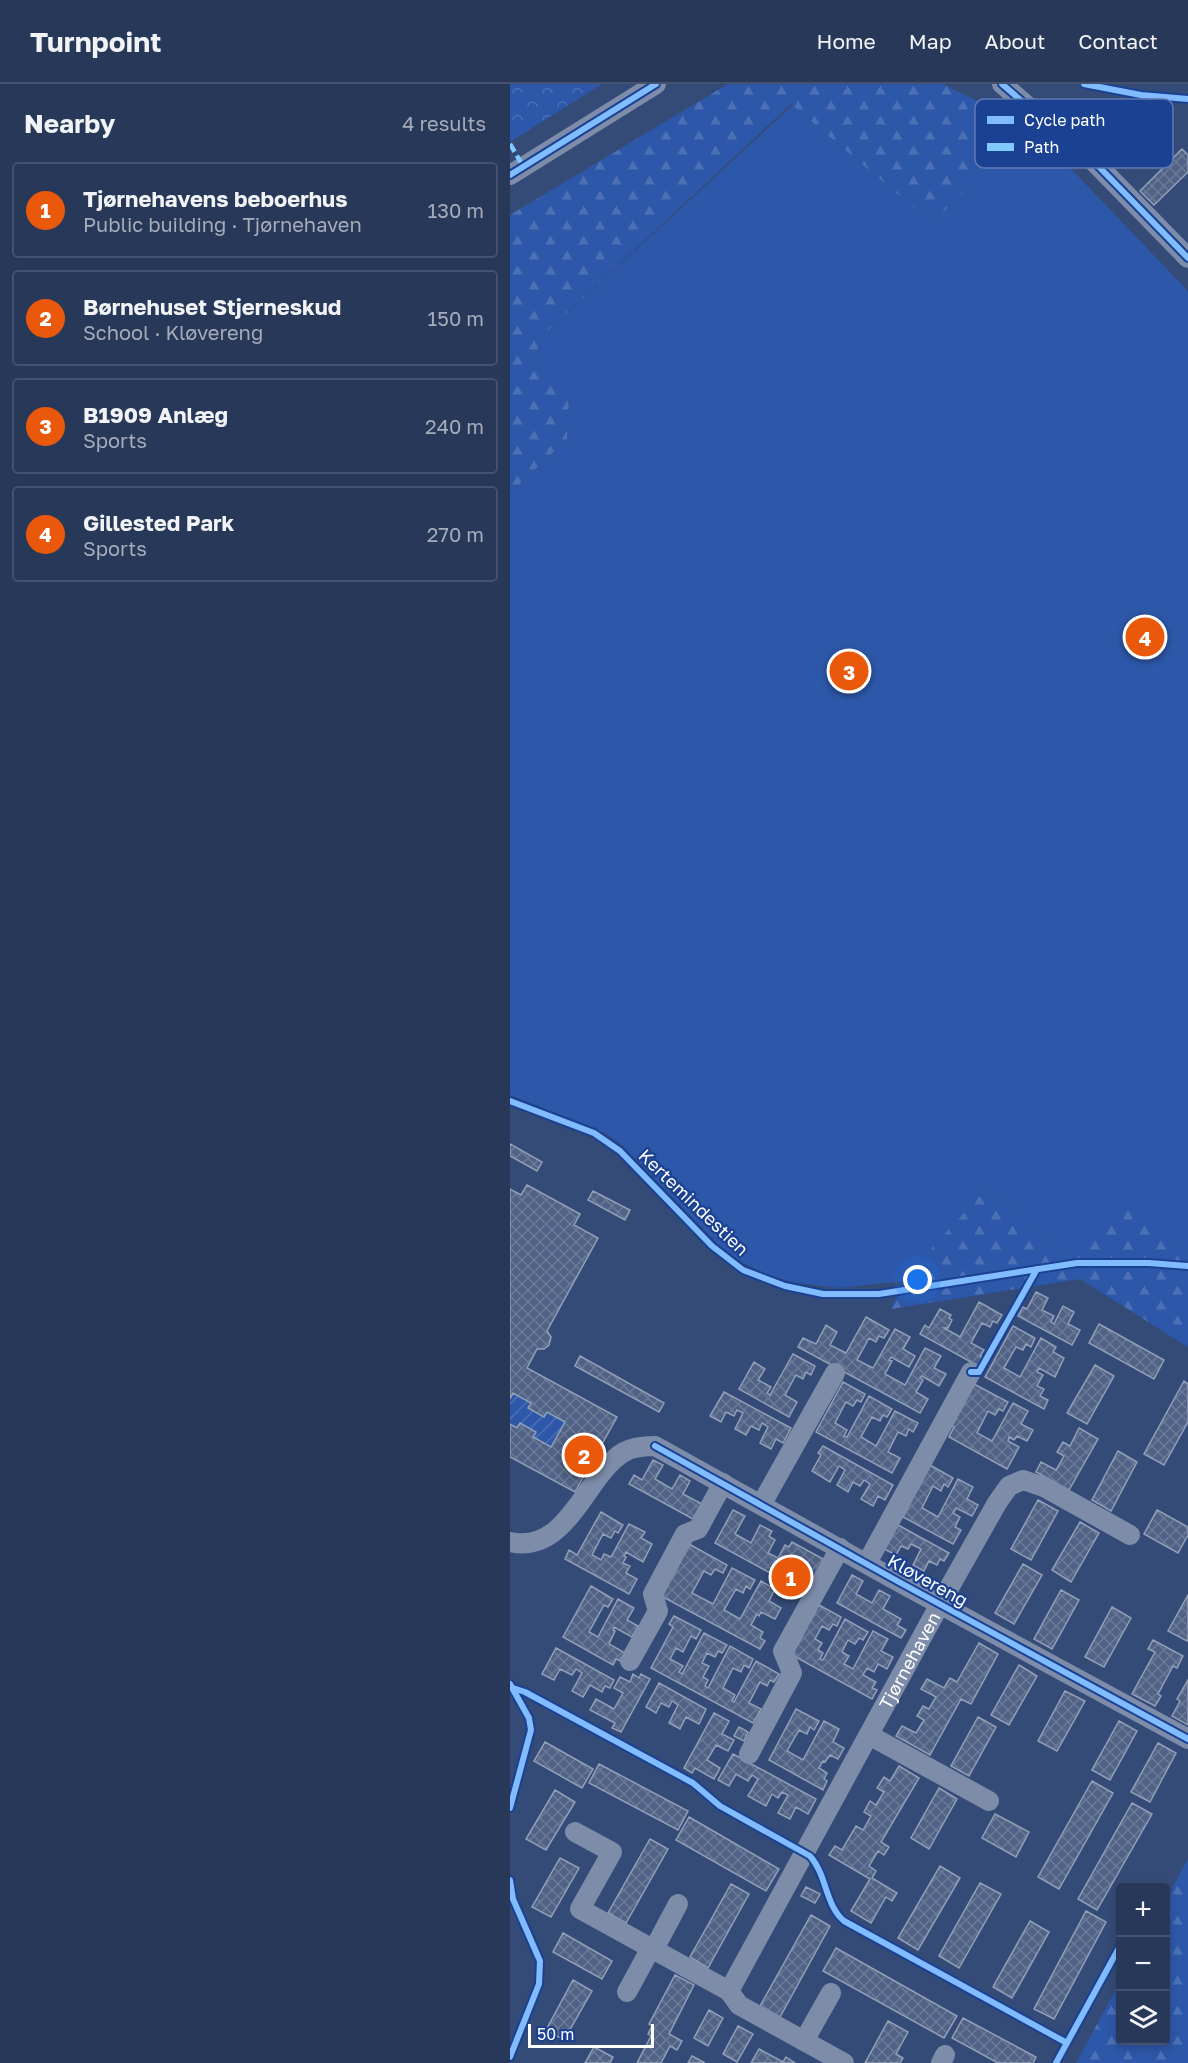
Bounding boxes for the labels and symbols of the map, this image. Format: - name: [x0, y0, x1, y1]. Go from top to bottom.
- legend: [975, 99, 1173, 168]
- text: Cycle path: [1024, 110, 1105, 130]
- text: Path: [1024, 137, 1059, 157]
- pin: 4: [1126, 614, 1164, 660]
- pin: 3: [830, 648, 868, 694]
- street label: Kertemindestien: [635, 1144, 753, 1260]
- your location: [903, 1265, 932, 1294]
- pin: 2: [564, 1432, 604, 1478]
- street label: Kløvereng: [884, 1549, 972, 1611]
- pin: 1: [772, 1554, 810, 1600]
- street label: Tjørnehaven: [874, 1608, 945, 1713]
- scale bar: [528, 2021, 654, 2048]

